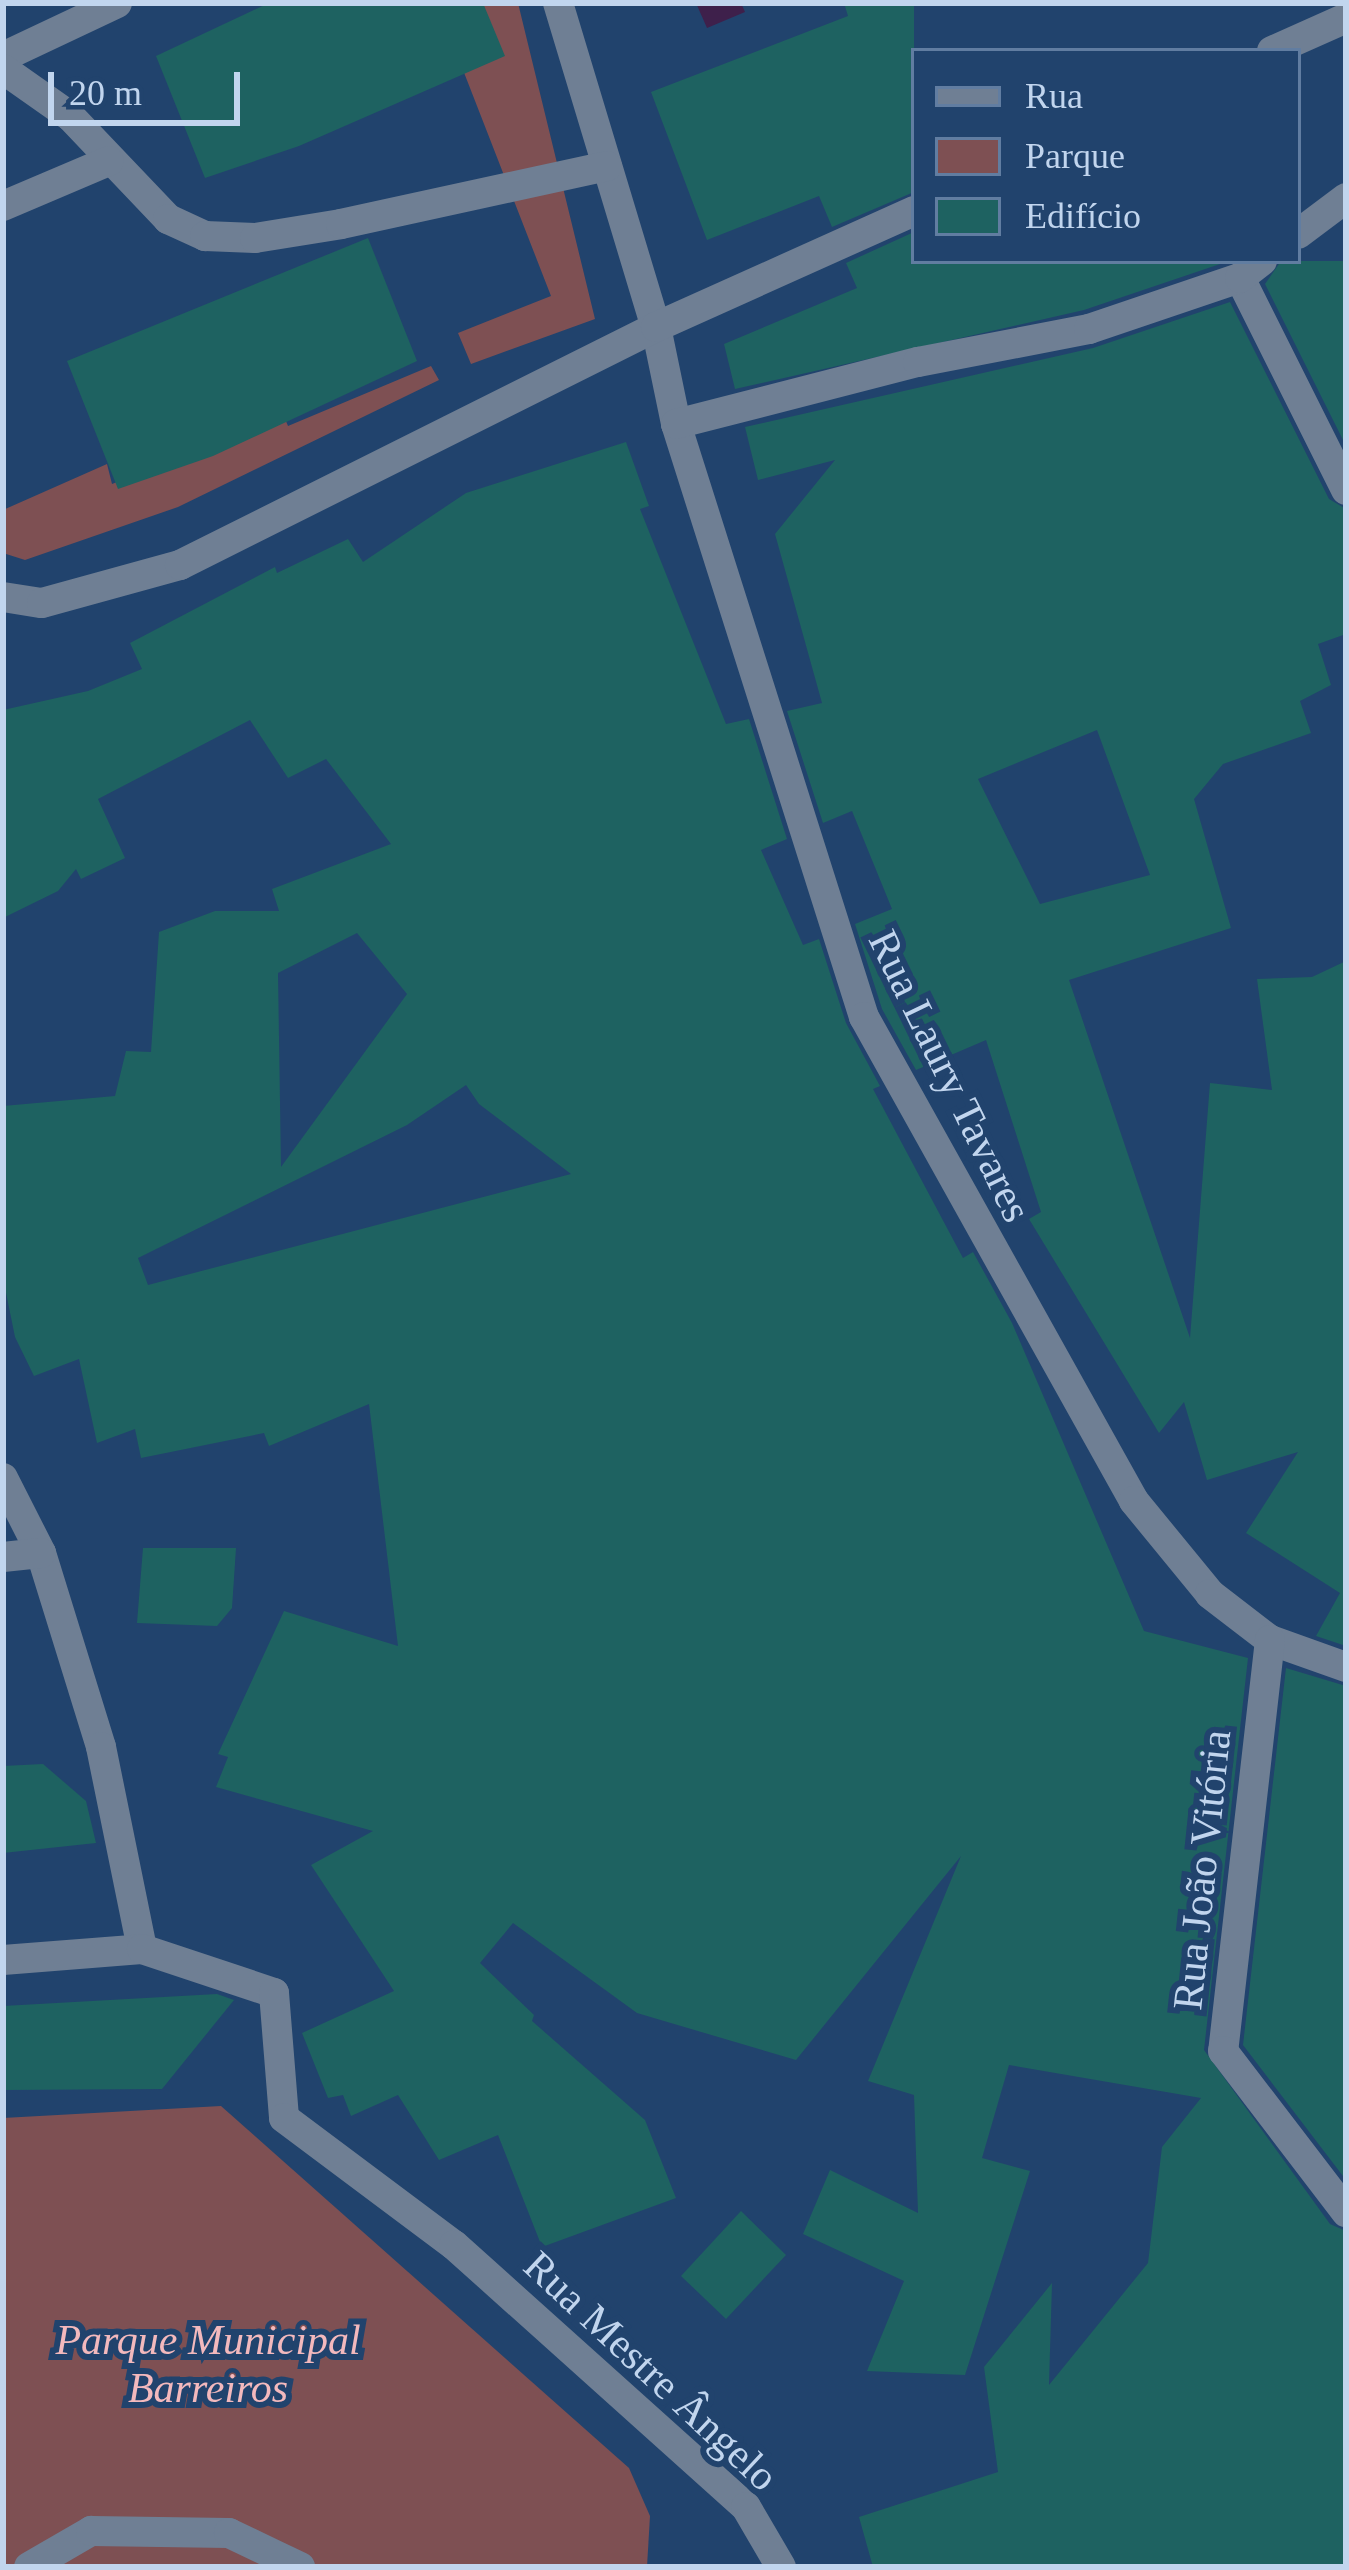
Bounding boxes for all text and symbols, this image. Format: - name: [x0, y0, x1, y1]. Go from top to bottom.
- scale bar: [54, 48, 246, 122]
- legend: [911, 48, 1301, 264]
- text: 20 m: [69, 73, 142, 113]
- text: Rua: [1025, 76, 1083, 116]
- text: Parque: [1025, 136, 1125, 176]
- text: Edifício: [1025, 196, 1141, 236]
- street label: Rua Laury Tavares: [857, 922, 1043, 1230]
- street label: Rua João Vitória: [1162, 1727, 1242, 2013]
- street label: Rua Mestre Ângelo: [514, 2240, 788, 2502]
- park label: Parque Municipal Barreiros: [55, 2315, 361, 2414]

